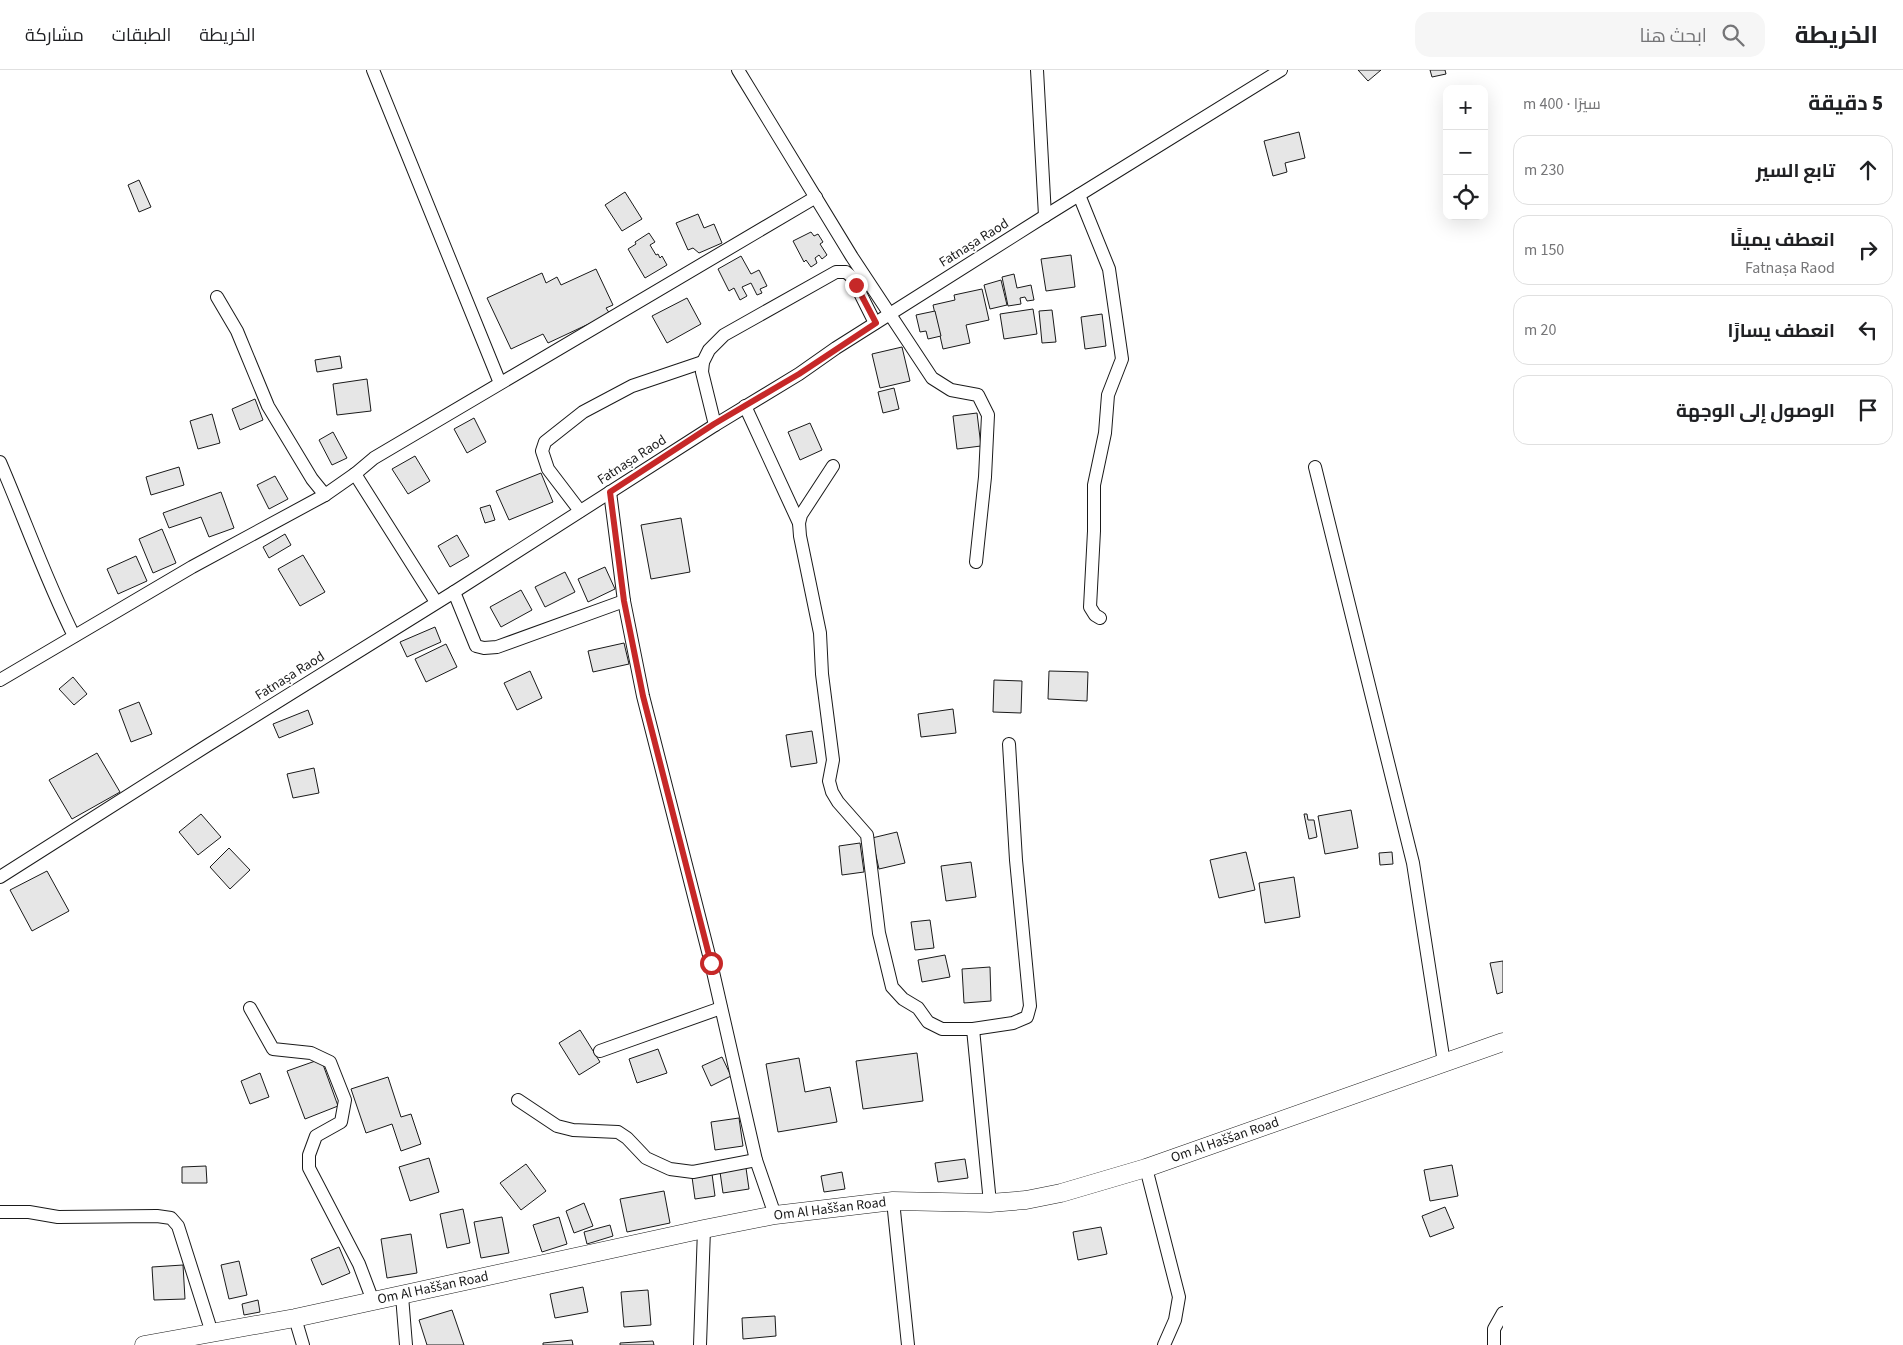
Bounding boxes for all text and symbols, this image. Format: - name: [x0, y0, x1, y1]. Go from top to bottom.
- search box: [1415, 12, 1765, 57]
- text: الخريطة: [1795, 18, 1878, 53]
- icon: search: [1719, 21, 1747, 49]
- text: مشاركة: [25, 23, 84, 48]
- text: الطبقات: [112, 23, 171, 48]
- text: الخريطة: [199, 23, 256, 48]
- text: ابحث هنا: [1640, 23, 1707, 50]
- map controls: [1443, 85, 1488, 220]
- button: +: [1443, 85, 1488, 130]
- text: 5 دقيقة: [1808, 88, 1883, 118]
- text: سيرًا · 400 m: [1523, 93, 1601, 115]
- button: −: [1443, 130, 1488, 175]
- icon: ahead: [1854, 156, 1882, 184]
- text: تابع السير: [1756, 158, 1835, 185]
- text: 230 m: [1524, 159, 1564, 181]
- button: locate: [1443, 175, 1488, 220]
- street label: Fatnaṣa Raod: [935, 214, 1013, 272]
- text: انعطف يمينًا: [1730, 227, 1835, 254]
- icon: right: [1854, 236, 1882, 264]
- text: 150 m: [1524, 239, 1564, 261]
- text: Fatnaṣa Raod: [1745, 257, 1835, 279]
- route end: [845, 274, 868, 297]
- icon: left: [1854, 316, 1882, 344]
- text: انعطف يسارًا: [1728, 318, 1835, 345]
- text: 20 m: [1524, 319, 1556, 341]
- icon: arrive: [1854, 396, 1882, 424]
- text: الوصول إلى الوجهة: [1676, 398, 1835, 425]
- street label: Fatnaṣa Raod: [594, 430, 670, 490]
- street label: Fatnaṣa Raod: [251, 647, 329, 705]
- route start: [700, 952, 723, 975]
- street label: Om Al Haššan Road: [1168, 1112, 1282, 1168]
- street label: Om Al Haššan Road: [773, 1192, 887, 1226]
- street label: Om Al Haššan Road: [376, 1266, 490, 1310]

